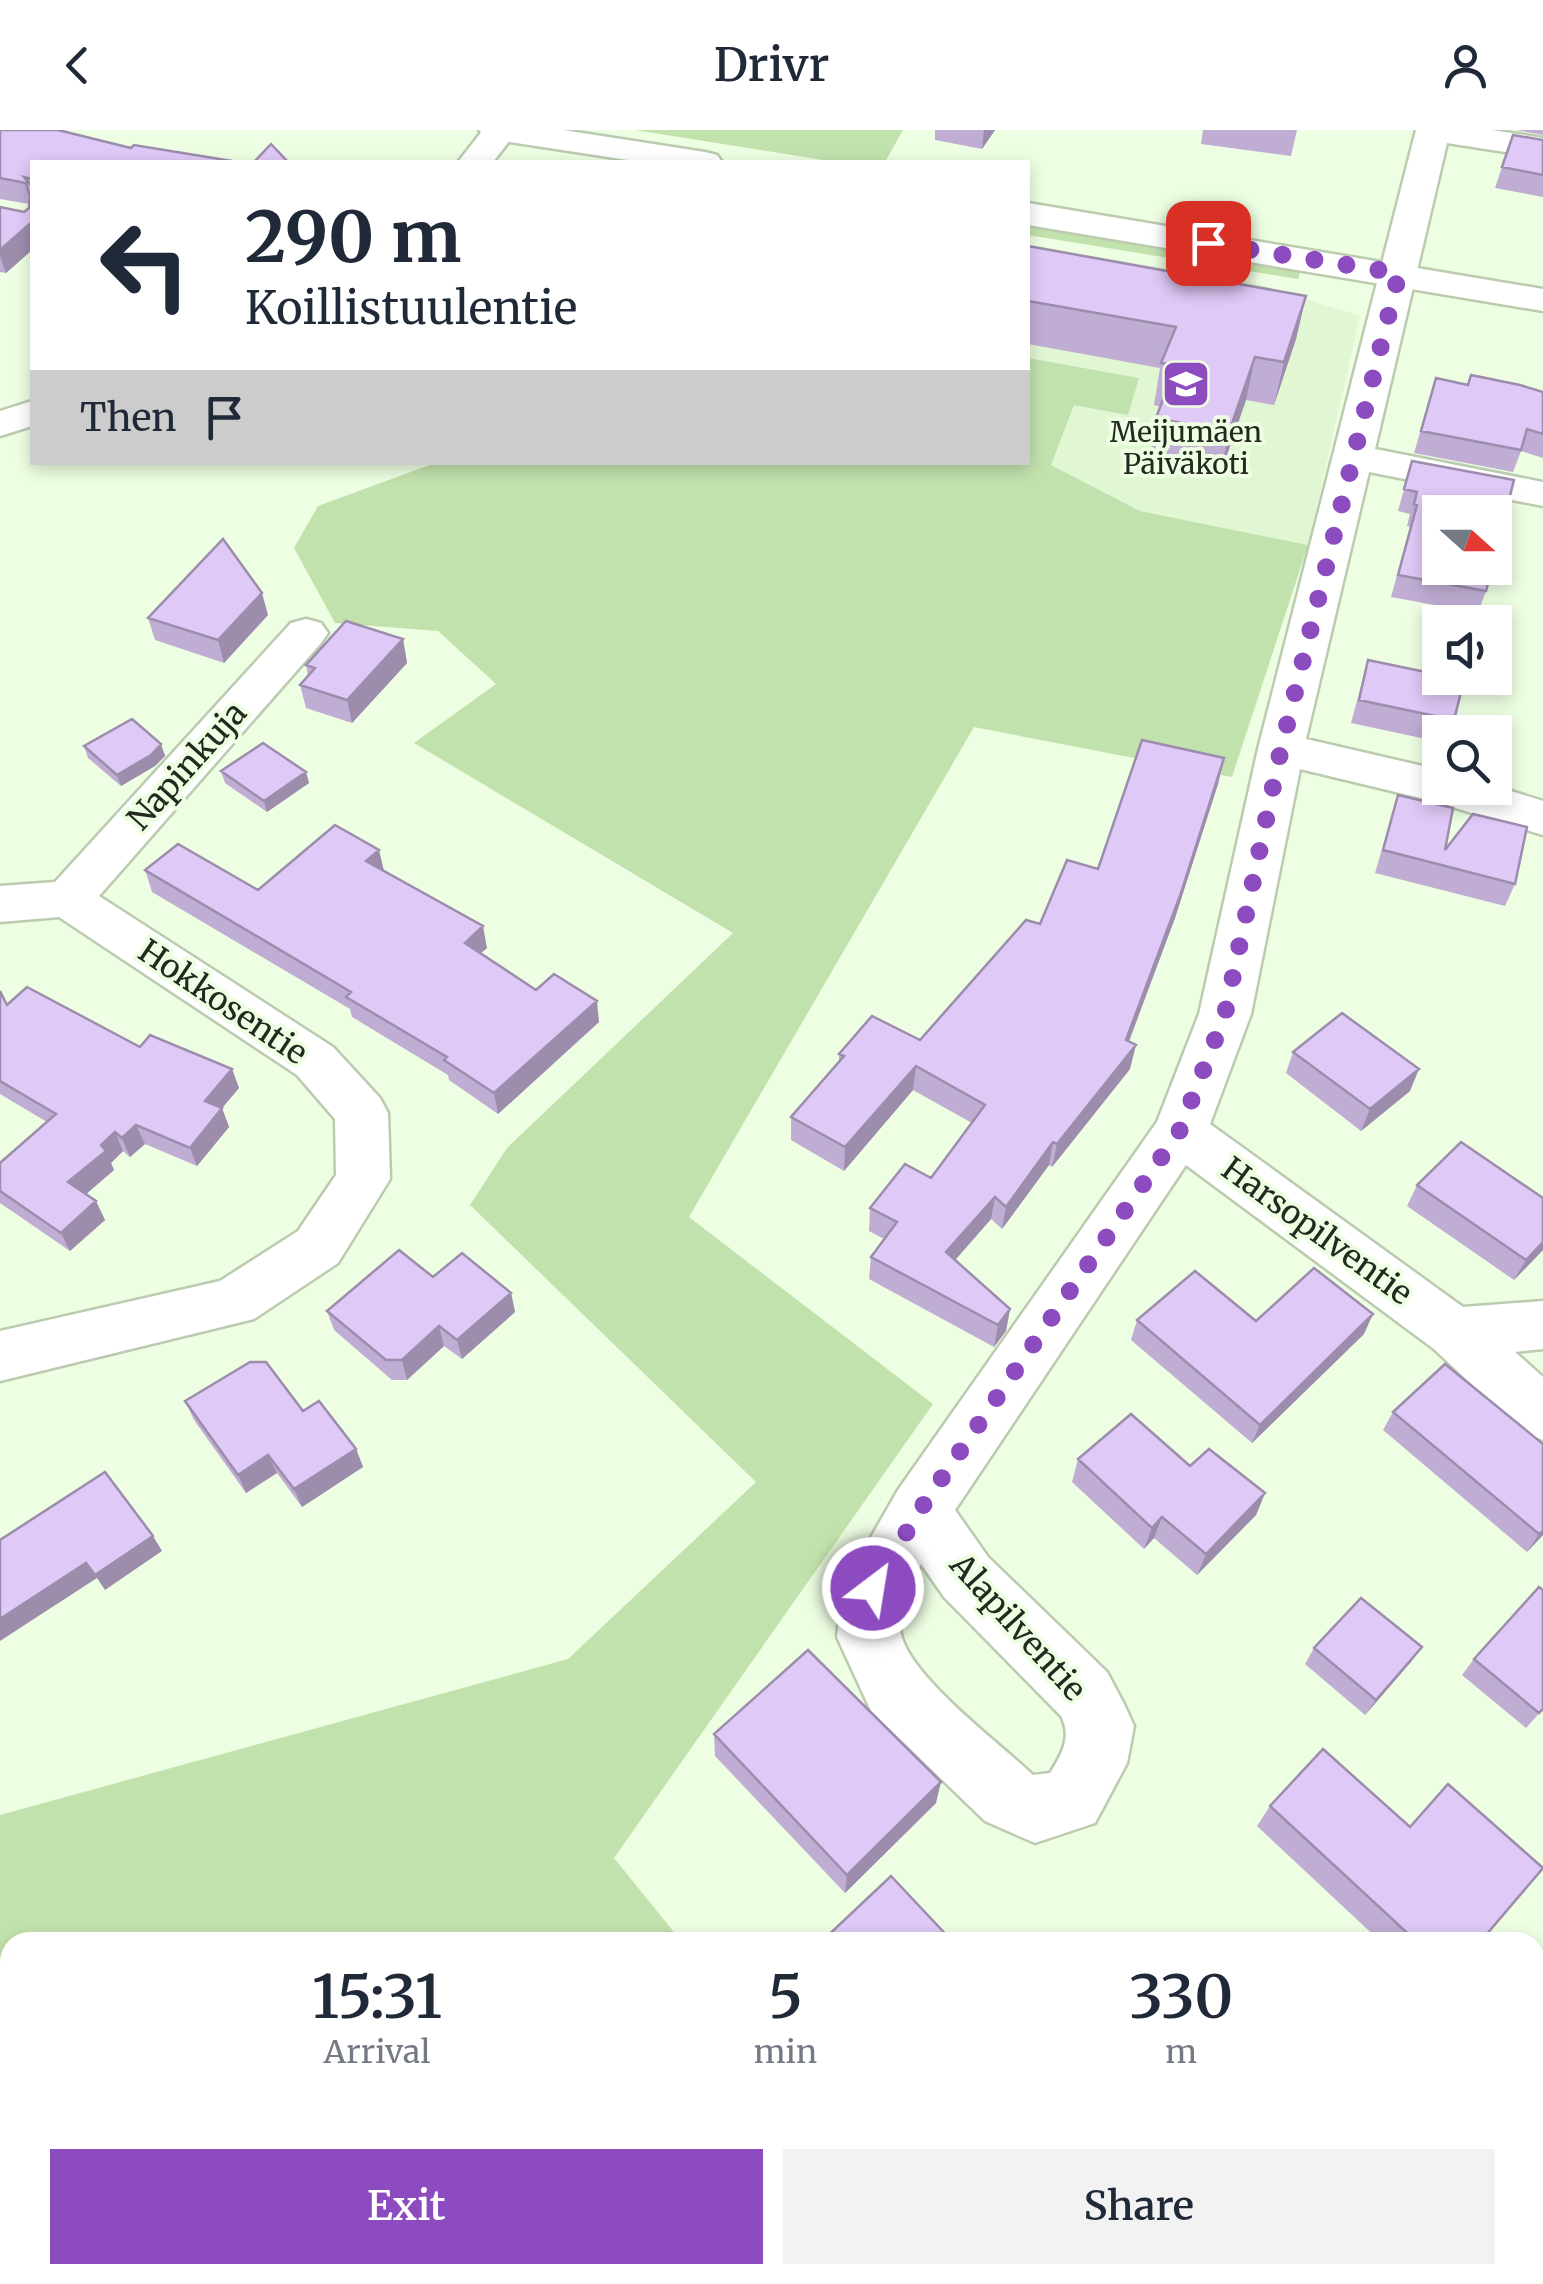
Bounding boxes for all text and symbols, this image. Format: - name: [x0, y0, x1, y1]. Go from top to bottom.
- text: Drivr: [714, 37, 829, 93]
- icon: back: [50, 38, 105, 93]
- icon: person: [1438, 38, 1493, 93]
- text: 290 m: [245, 193, 461, 281]
- icon: left: [80, 200, 210, 330]
- pin: [1166, 201, 1251, 286]
- icon: arrive: [1181, 216, 1236, 271]
- text: Koillistuulentie: [245, 280, 577, 336]
- school or university icon: Meijumäen Päiväkoti: [1160, 358, 1212, 410]
- icon: arrive: [197, 390, 252, 445]
- text: Then: [80, 394, 177, 441]
- place label: Meijumäen Päiväkoti: [1110, 414, 1262, 482]
- north arrow: [1422, 495, 1512, 585]
- map controls: [1422, 495, 1512, 805]
- button: sound: [1422, 605, 1512, 695]
- street label: Napinkuja: [119, 694, 255, 838]
- button: search: [1422, 715, 1512, 805]
- street label: Hokkosentie: [131, 931, 315, 1073]
- street label: Harsopilventie: [1214, 1149, 1420, 1313]
- position arrow: [821, 1536, 925, 1640]
- street label: Alapilventie: [941, 1544, 1094, 1709]
- text: 15:31: [312, 1959, 442, 2034]
- text: 5: [768, 1959, 803, 2034]
- text: 330: [1129, 1959, 1233, 2034]
- text: Arrival: [323, 2032, 430, 2072]
- text: min: [754, 2032, 817, 2072]
- text: m: [1165, 2032, 1197, 2072]
- button: Exit: [50, 2149, 763, 2264]
- button: Share: [783, 2149, 1495, 2264]

